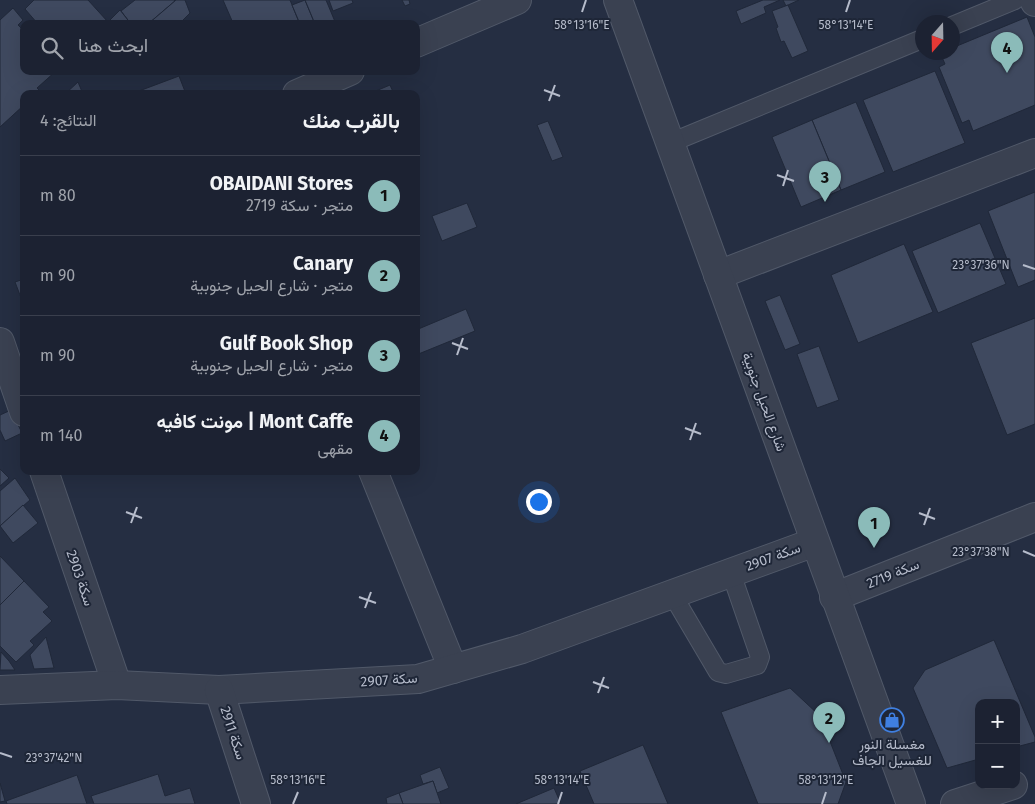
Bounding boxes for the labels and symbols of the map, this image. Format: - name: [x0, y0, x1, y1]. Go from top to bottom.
- north arrow: [915, 15, 960, 60]
- text: 58°13'16"E: [554, 18, 610, 32]
- text: 58°13'14"E: [819, 18, 873, 32]
- pin: 4: [991, 32, 1023, 73]
- pin: 3: [809, 161, 841, 202]
- text: 23°37'36"N: [952, 258, 1010, 272]
- street label: شارع الحيل جنوبية: [736, 350, 790, 455]
- your location: [526, 489, 552, 515]
- pin: 1: [858, 507, 890, 548]
- street label: سكة 2907: [743, 539, 803, 575]
- text: 23°37'38"N: [952, 545, 1010, 559]
- street label: سكة 2903: [63, 548, 97, 608]
- street label: سكة 2719: [864, 556, 922, 592]
- street label: سكة 2907: [360, 670, 418, 690]
- pin: 2: [813, 702, 845, 743]
- street label: سكة 2911: [216, 704, 250, 762]
- shop icon: مغسلة النور للغسيل الجاف: [879, 707, 905, 733]
- place label: مغسلة النور للغسيل الجاف: [852, 736, 932, 769]
- text: 23°37'42"N: [26, 751, 82, 765]
- text: 58°13'16"E: [270, 773, 326, 787]
- text: 58°13'14"E: [535, 773, 589, 787]
- text: 58°13'12"E: [798, 773, 854, 787]

